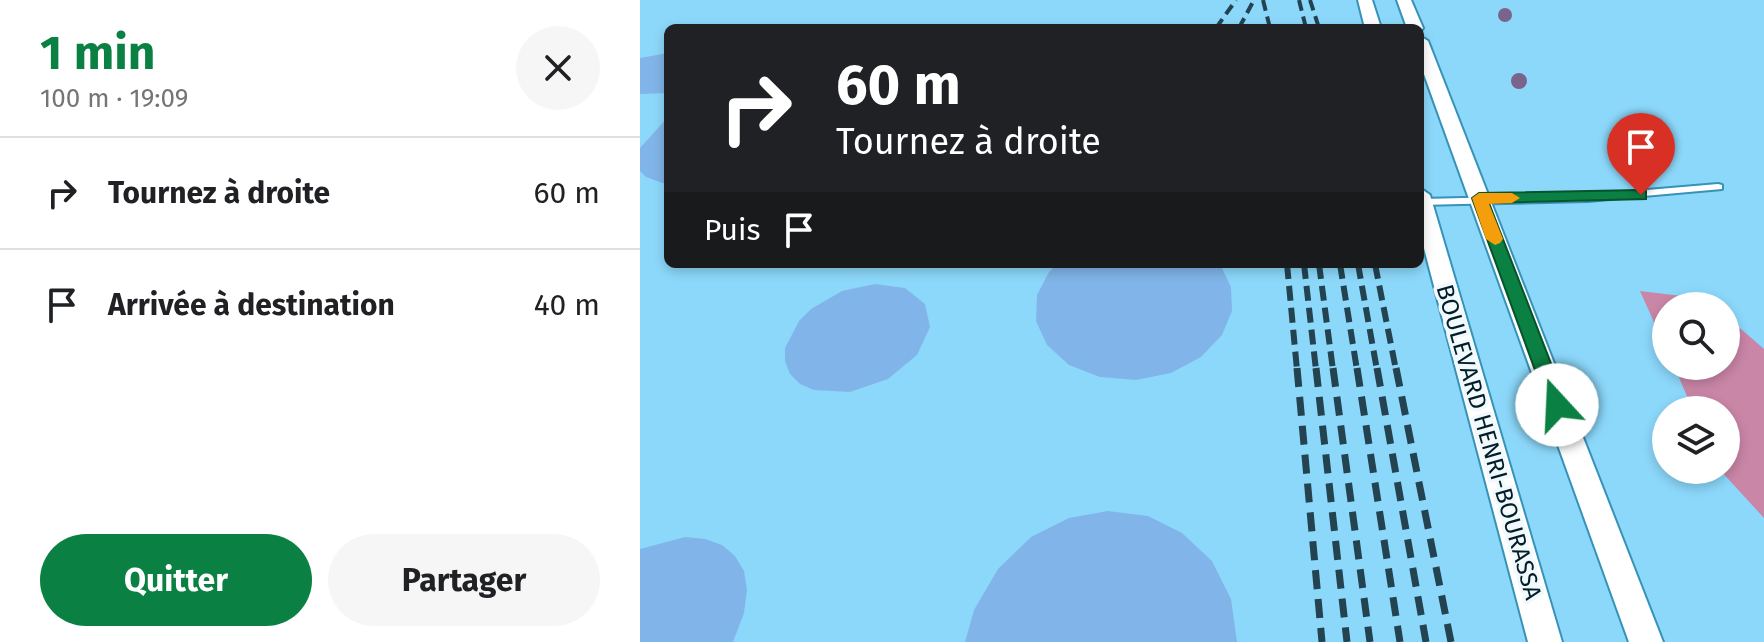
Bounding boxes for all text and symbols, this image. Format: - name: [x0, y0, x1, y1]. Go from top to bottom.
- text: 1 min: [40, 24, 155, 82]
- button: close: [516, 26, 600, 110]
- text: 60 m: [836, 52, 961, 119]
- icon: right: [704, 56, 808, 160]
- text: 100 m · 19:09: [40, 83, 189, 114]
- pin: [1607, 113, 1675, 195]
- text: Tournez à droite: [836, 120, 1101, 164]
- icon: arrive: [1619, 125, 1663, 169]
- icon: right: [40, 171, 84, 215]
- text: Tournez à droite: [108, 175, 330, 211]
- text: 60 m: [534, 175, 600, 211]
- icon: arrive: [777, 208, 821, 252]
- text: Puis: [704, 212, 761, 248]
- street label: BOULEVARD HENRI-BOURASSA: [1431, 281, 1548, 603]
- icon: arrive: [40, 283, 84, 327]
- text: Arrivée à destination: [108, 287, 395, 323]
- text: 40 m: [534, 287, 600, 323]
- map controls: [1652, 292, 1740, 484]
- button: search: [1652, 292, 1740, 380]
- position arrow: [1515, 363, 1599, 447]
- button: layers: [1652, 396, 1740, 484]
- button: Quitter: [40, 534, 312, 626]
- button: Partager: [328, 534, 600, 626]

